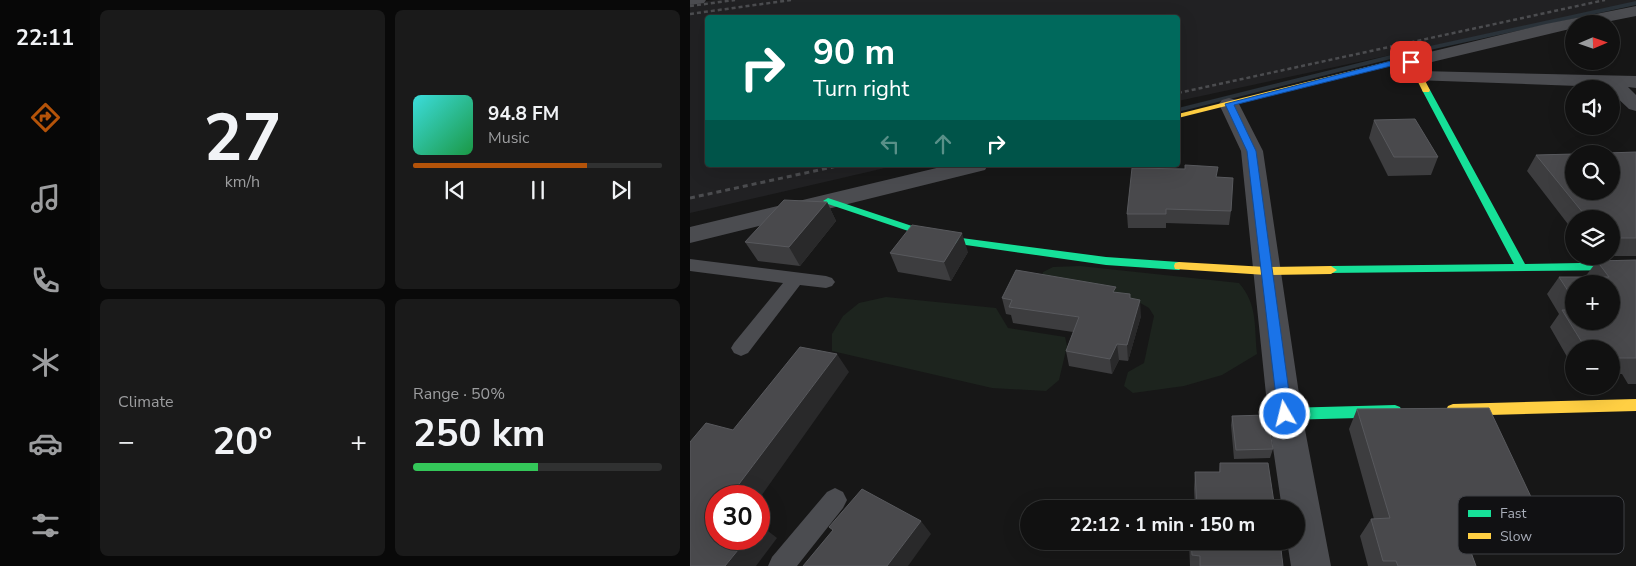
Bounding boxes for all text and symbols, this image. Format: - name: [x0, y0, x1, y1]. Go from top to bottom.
- north arrow: [1565, 15, 1620, 70]
- map controls: [1565, 15, 1620, 395]
- text: 22:11: [16, 23, 74, 53]
- text: 90 m: [813, 29, 895, 76]
- icon: right: [730, 35, 795, 100]
- pin: [1390, 41, 1432, 83]
- icon: arrive: [1397, 48, 1425, 76]
- text: Turn right: [813, 74, 909, 104]
- button: sound: [1565, 80, 1620, 135]
- text: 27: [203, 94, 282, 183]
- icon: directions: [28, 100, 63, 135]
- text: 94.8 FM: [488, 101, 559, 127]
- text: Music: [488, 127, 529, 149]
- icon: left: [876, 130, 904, 158]
- icon: ahead: [929, 130, 957, 158]
- icon: right: [982, 130, 1010, 158]
- button: search: [1565, 145, 1620, 200]
- text: km/h: [225, 171, 260, 193]
- icon: previous: [441, 176, 469, 204]
- icon: pause: [524, 176, 552, 204]
- icon: next: [607, 176, 635, 204]
- icon: music: [28, 181, 63, 216]
- button: layers: [1565, 210, 1620, 265]
- icon: phone: [28, 263, 63, 298]
- button: +: [1565, 275, 1620, 330]
- button: −: [1565, 340, 1620, 395]
- icon: climate: [28, 345, 63, 380]
- text: Range · 50%: [413, 383, 505, 405]
- position arrow: [1258, 387, 1310, 439]
- text: Climate: [118, 391, 173, 413]
- text: 250 km: [413, 408, 545, 459]
- text: 20°: [212, 416, 273, 467]
- text: −: [118, 423, 135, 461]
- text: +: [350, 423, 367, 461]
- icon: car: [28, 426, 63, 461]
- speed limit sign: 30: [705, 485, 770, 550]
- legend: [1458, 496, 1624, 554]
- text: Fast: [1500, 504, 1526, 523]
- icon: filters: [28, 508, 63, 543]
- text: 22:12 · 1 min · 150 m: [1070, 512, 1255, 538]
- text: Slow: [1500, 527, 1532, 546]

